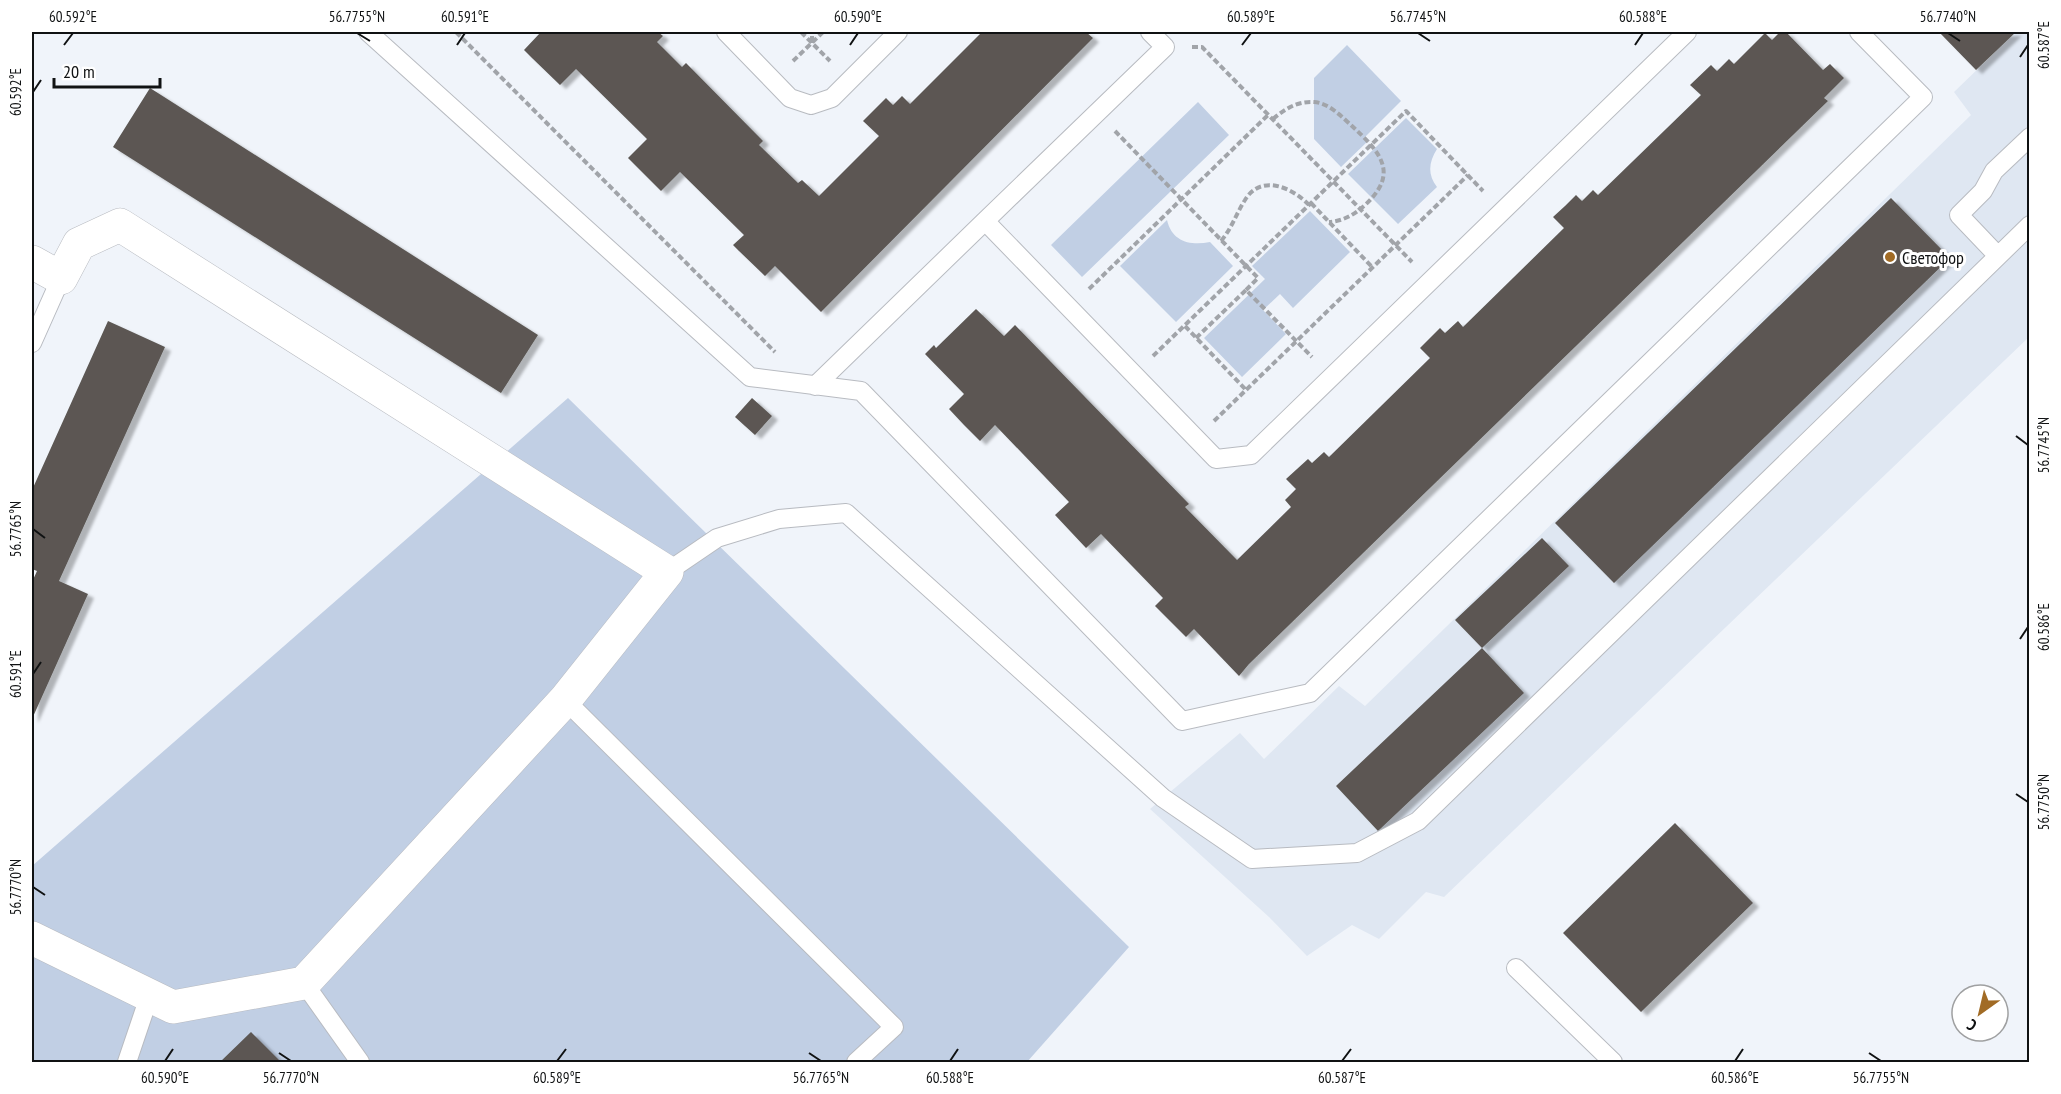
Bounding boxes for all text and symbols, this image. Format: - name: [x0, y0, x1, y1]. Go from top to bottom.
- text: 60.592°E: [49, 7, 97, 26]
- text: 56.7755°N: [329, 7, 385, 26]
- text: 60.591°E: [441, 7, 489, 26]
- text: 60.590°E: [834, 7, 882, 26]
- text: 60.589°E: [1227, 7, 1275, 26]
- text: 56.7745°N: [1390, 7, 1446, 26]
- text: 60.588°E: [1619, 7, 1667, 26]
- text: 56.7740°N: [1920, 7, 1976, 26]
- text: 60.587°E: [2034, 21, 2053, 69]
- scale bar: [54, 51, 160, 89]
- text: 20 m: [63, 60, 95, 83]
- text: 60.592°E: [6, 68, 25, 116]
- place label: Светофор: [1902, 246, 1964, 269]
- marker: Светофор: [1883, 250, 1897, 264]
- text: 56.7745°N: [2034, 417, 2053, 473]
- text: 56.7765°N: [6, 501, 25, 557]
- text: 60.586°E: [2034, 603, 2053, 651]
- text: 60.591°E: [6, 650, 25, 698]
- text: 56.7750°N: [2034, 774, 2053, 830]
- text: 56.7770°N: [6, 859, 25, 915]
- north arrow: [1950, 983, 2010, 1043]
- text: С: [1962, 1015, 1980, 1036]
- text: 60.590°E: [141, 1068, 189, 1087]
- text: 56.7770°N: [263, 1068, 319, 1087]
- text: 60.589°E: [533, 1068, 581, 1087]
- text: 56.7765°N: [793, 1068, 849, 1087]
- text: 60.588°E: [926, 1068, 974, 1087]
- text: 60.587°E: [1318, 1068, 1366, 1087]
- text: 60.586°E: [1711, 1068, 1759, 1087]
- text: 56.7755°N: [1853, 1068, 1909, 1087]

